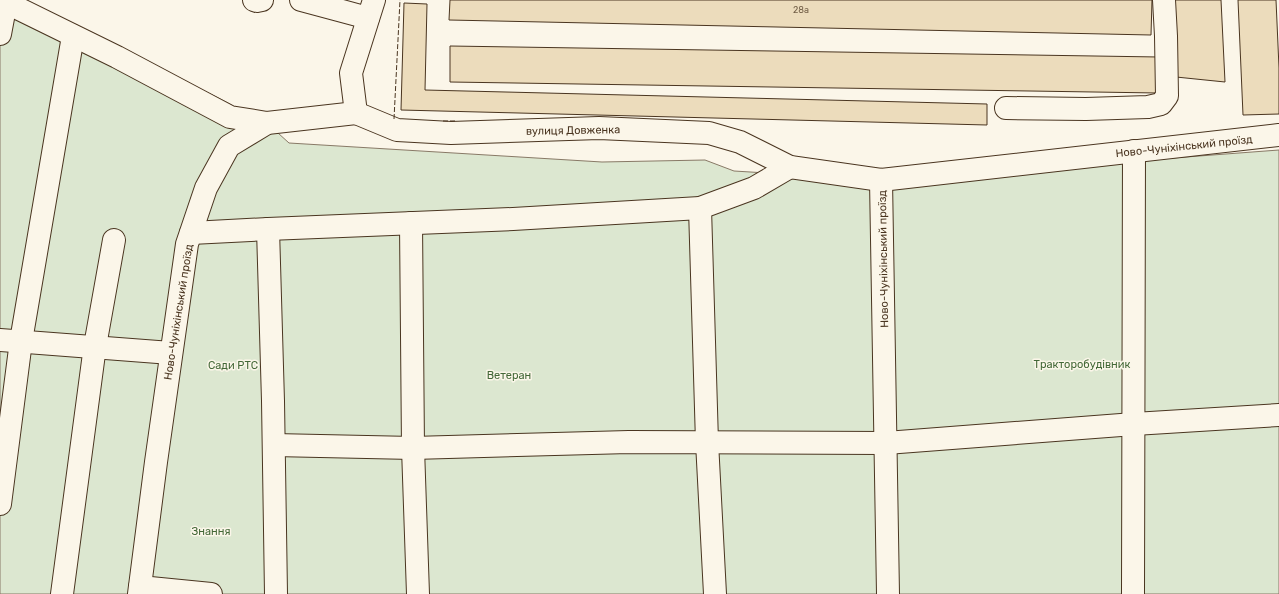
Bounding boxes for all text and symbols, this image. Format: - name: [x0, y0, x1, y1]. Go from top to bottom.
- house number: 28а: [793, 5, 809, 15]
- street label: вулиця Довженка: [526, 123, 620, 138]
- street label: Ново-Чуніхінський проїзд: [1115, 133, 1254, 160]
- street label: Ново-Чуніхінський проїзд: [876, 190, 891, 328]
- street label: Ново-Чуніхінський проїзд: [161, 243, 196, 381]
- park label: Тракторобудівник: [1034, 358, 1131, 371]
- park label: Сади РТС: [208, 359, 258, 372]
- park label: Ветеран: [487, 369, 531, 382]
- park label: Знання: [192, 525, 231, 538]

